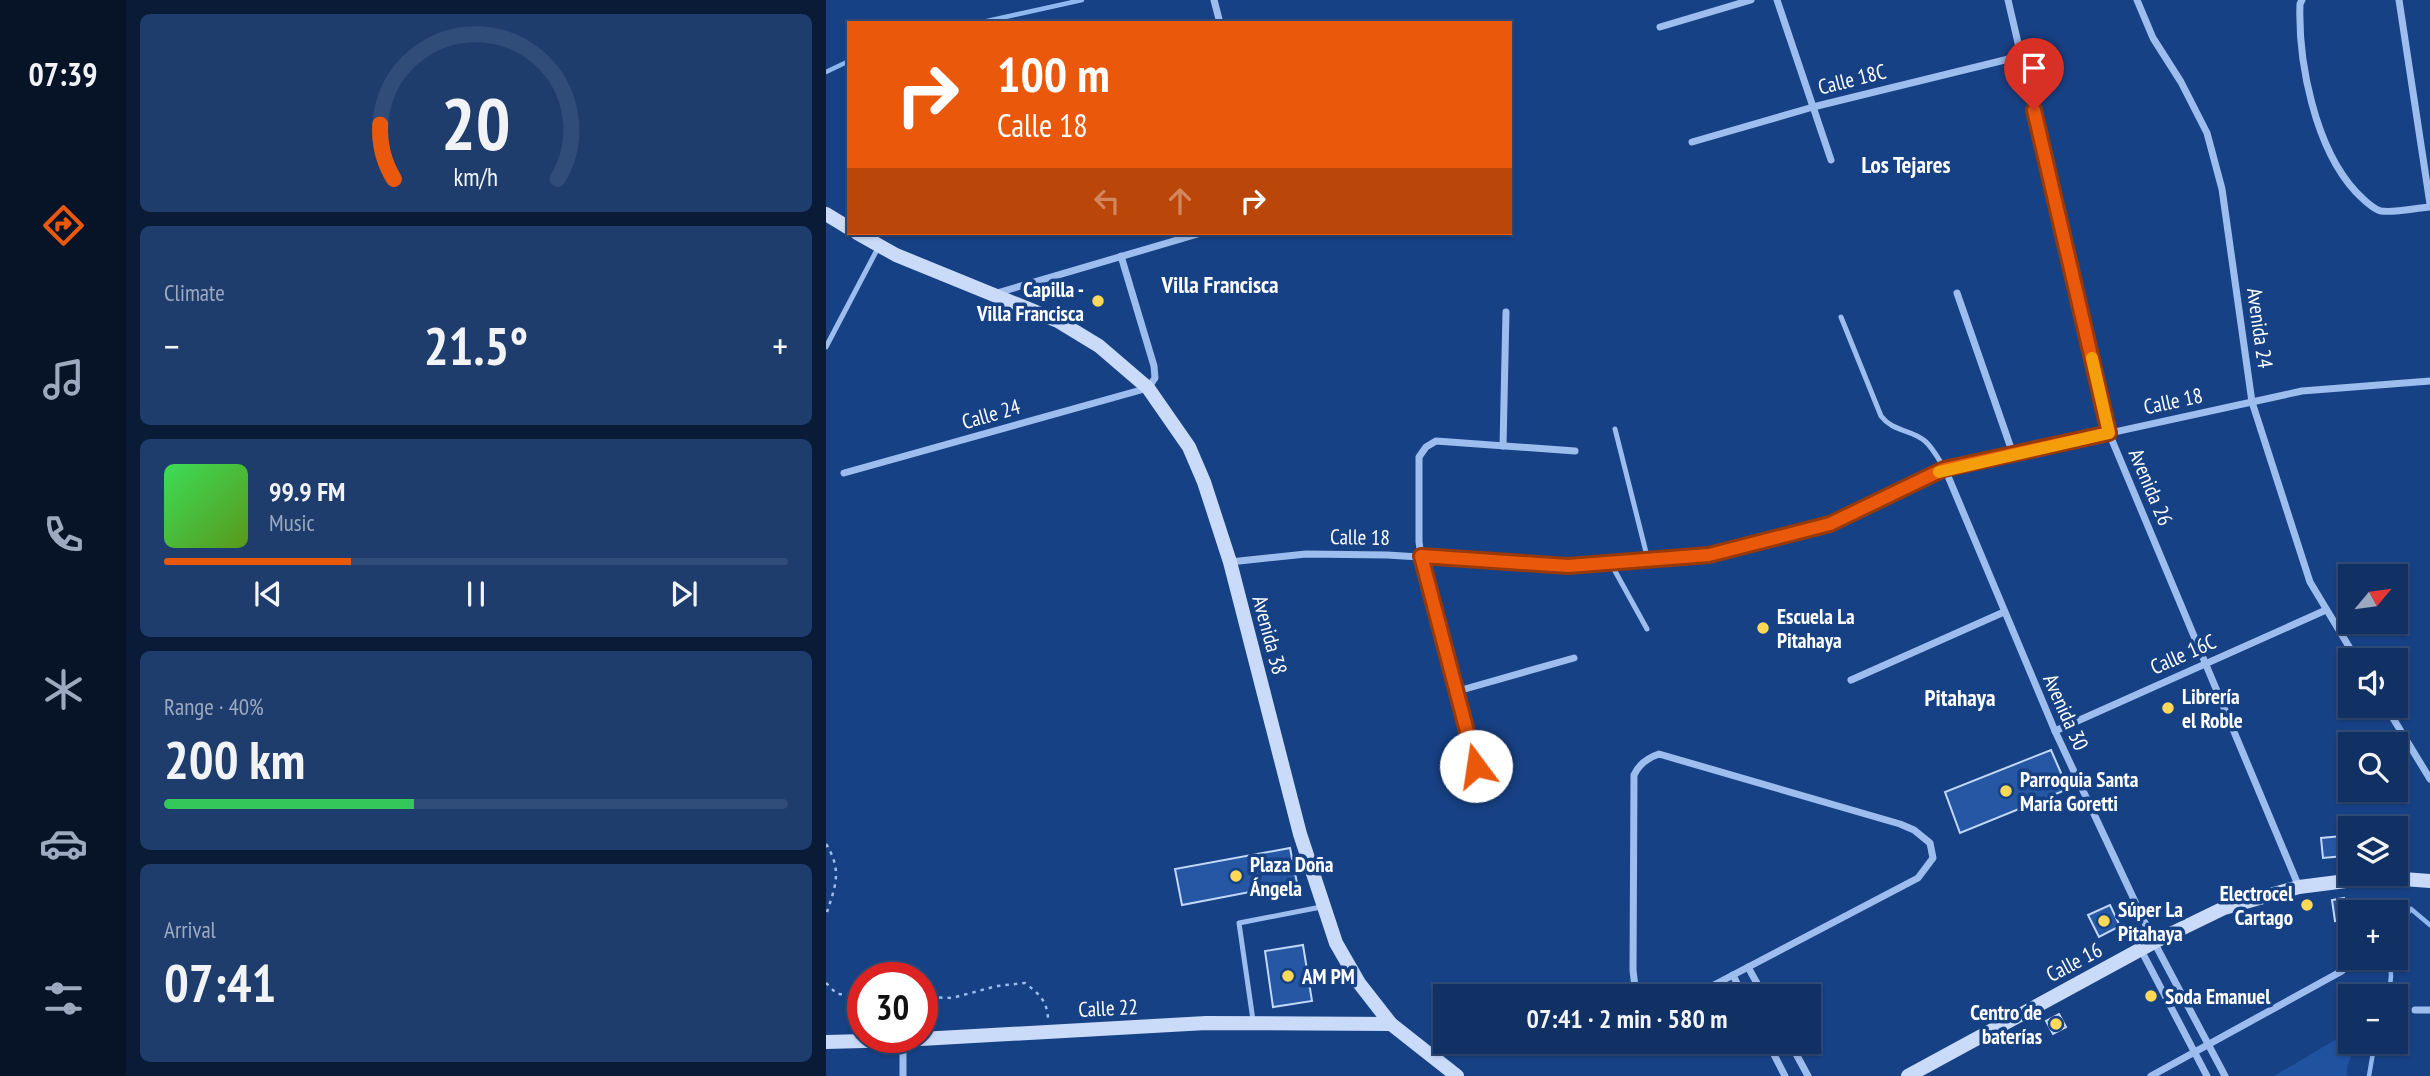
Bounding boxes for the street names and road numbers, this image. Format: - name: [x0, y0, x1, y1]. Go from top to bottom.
- street label: Calle 18C: [1815, 57, 1889, 100]
- street label: Avenida 24: [2241, 286, 2279, 370]
- street label: Calle 18: [2141, 382, 2205, 420]
- street label: Calle 24: [959, 393, 1024, 435]
- street label: Avenida 26: [2123, 445, 2179, 529]
- street label: Calle 18: [1330, 523, 1390, 551]
- street label: Avenida 38: [1247, 593, 1293, 677]
- street label: Calle 16C: [2146, 627, 2220, 680]
- street label: Avenida 30: [2037, 670, 2095, 754]
- street label: Calle 16: [2041, 936, 2107, 988]
- street label: Calle 22: [1078, 993, 1138, 1023]

